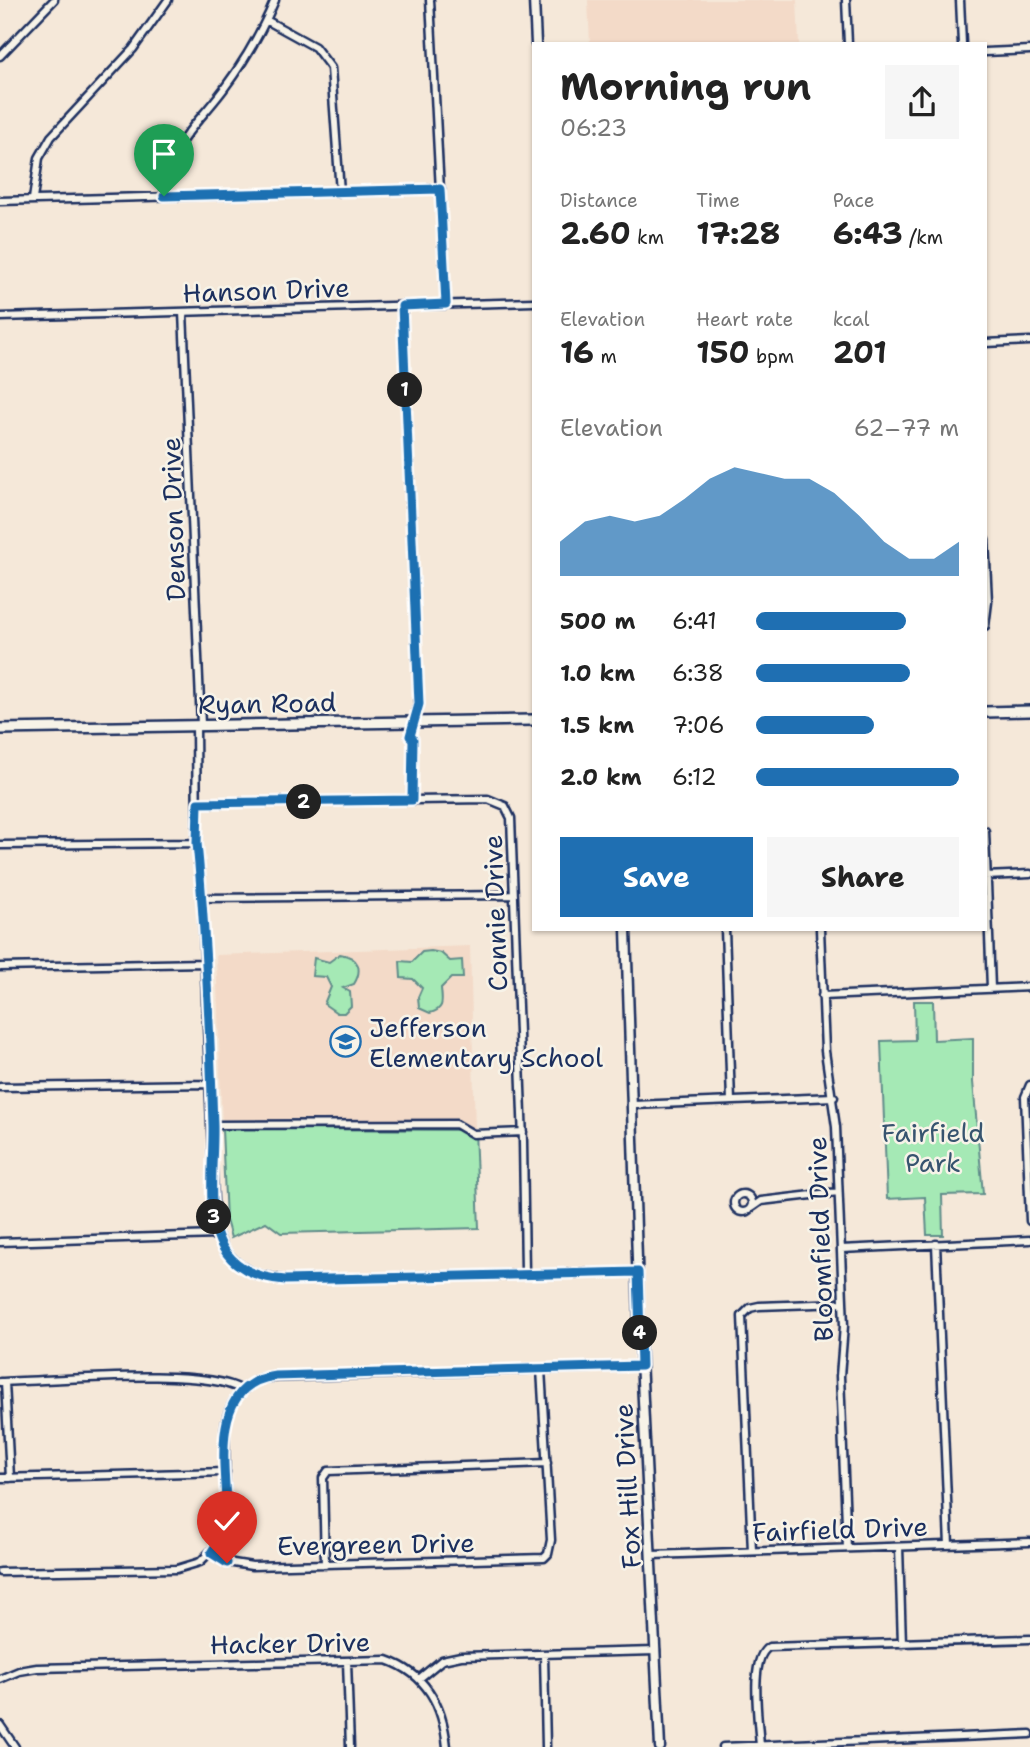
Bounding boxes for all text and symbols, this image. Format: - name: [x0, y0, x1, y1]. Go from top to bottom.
- text: Morning run: [560, 61, 811, 112]
- button: share: [885, 65, 959, 139]
- text: 06:23: [560, 113, 627, 143]
- pin: [134, 124, 194, 196]
- icon: arrive: [145, 135, 183, 173]
- text: Distance: [560, 188, 638, 213]
- text: Time: [696, 188, 740, 213]
- text: Pace: [833, 188, 874, 213]
- text: 2.60: [560, 213, 631, 254]
- text: 17:28: [696, 213, 780, 254]
- text: 6:43: [833, 213, 903, 254]
- text: km: [631, 225, 664, 250]
- text: /km: [903, 225, 943, 250]
- street label: Hanson Drive: [182, 270, 350, 310]
- text: Elevation: [560, 307, 645, 332]
- text: Heart rate: [696, 307, 793, 332]
- text: kcal: [833, 307, 870, 332]
- text: 16: [560, 332, 594, 373]
- text: 150: [696, 332, 750, 373]
- text: 201: [833, 332, 887, 373]
- text: m: [594, 344, 617, 369]
- text: bpm: [750, 344, 794, 369]
- pin: 1: [388, 372, 422, 408]
- text: 1: [400, 377, 409, 402]
- text: Elevation: [560, 413, 663, 443]
- text: 62–77 m: [854, 413, 959, 443]
- street label: Denson Drive: [153, 437, 193, 601]
- text: 500 m: [560, 606, 635, 636]
- text: 6:41: [672, 606, 717, 636]
- text: 1.0 km: [560, 658, 635, 688]
- text: 6:38: [672, 658, 724, 688]
- street label: Ryan Road: [197, 684, 337, 722]
- text: 1.5 km: [560, 710, 634, 740]
- text: 7:06: [672, 710, 725, 740]
- text: 2.0 km: [560, 762, 642, 792]
- text: 6:12: [672, 762, 717, 792]
- pin: 2: [286, 784, 322, 820]
- text: 2: [297, 789, 310, 814]
- street label: Connie Drive: [475, 834, 515, 992]
- button: Save: [560, 837, 753, 917]
- button: Share: [767, 837, 959, 917]
- place label: Jefferson Elementary School: [369, 1010, 603, 1075]
- school or university icon: Jefferson Elementary School: [329, 1025, 363, 1059]
- park label: Fairfield Park: [881, 1115, 985, 1180]
- street label: Bloomfield Drive: [799, 1136, 841, 1342]
- pin: 3: [196, 1200, 232, 1234]
- text: 3: [207, 1204, 220, 1229]
- pin: 4: [622, 1316, 658, 1350]
- text: 4: [633, 1320, 646, 1345]
- street label: Fox Hill Drive: [605, 1402, 649, 1570]
- pin: [197, 1491, 257, 1563]
- icon: check: [208, 1502, 246, 1540]
- street label: Fairfield Drive: [751, 1508, 929, 1550]
- street label: Evergreen Drive: [277, 1525, 475, 1563]
- street label: Hacker Drive: [209, 1624, 371, 1662]

